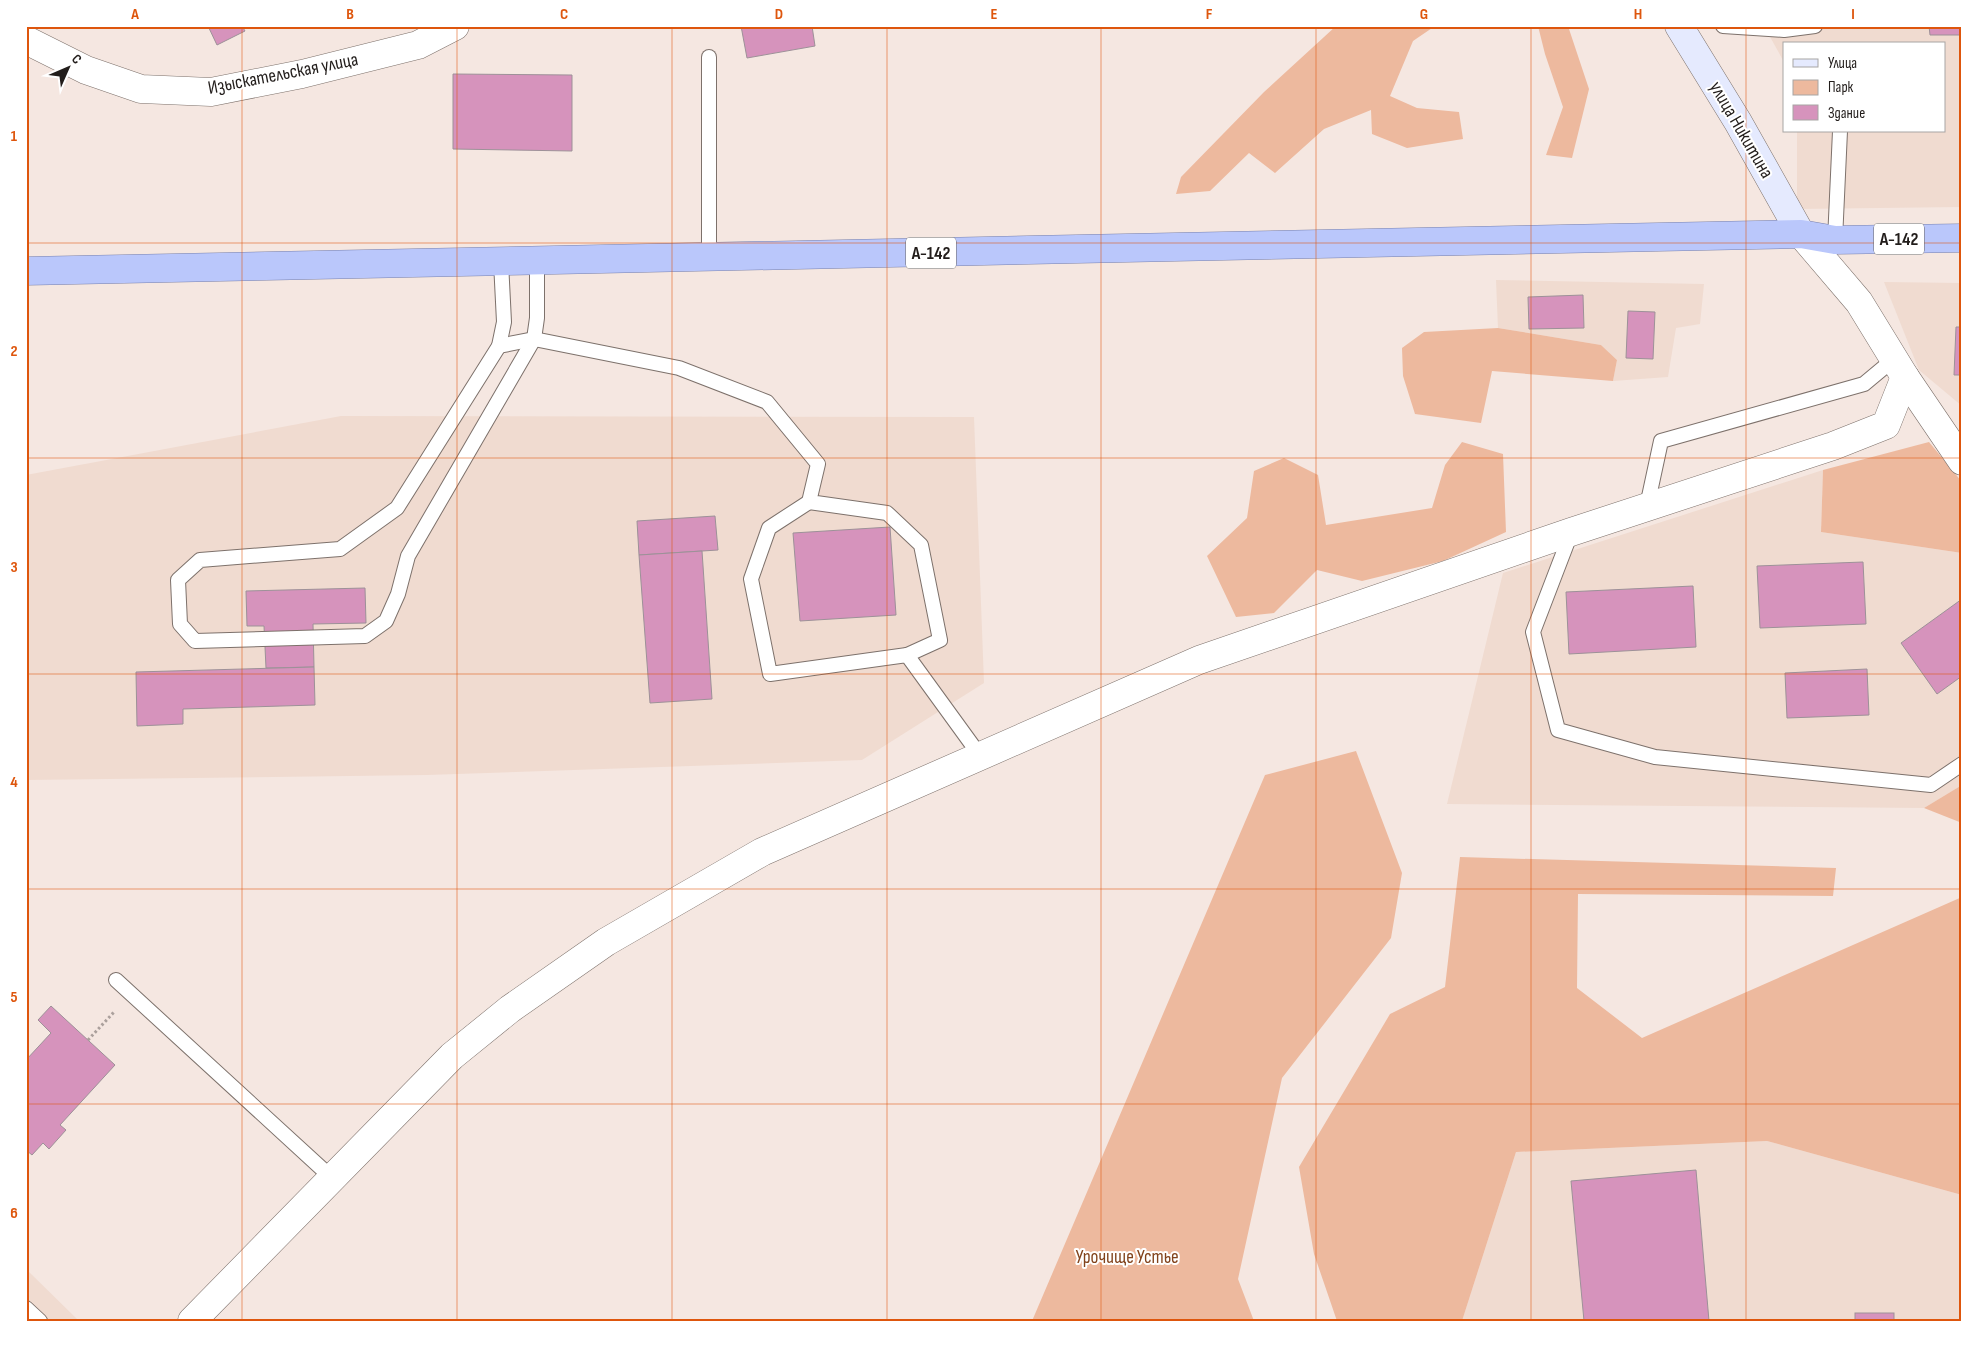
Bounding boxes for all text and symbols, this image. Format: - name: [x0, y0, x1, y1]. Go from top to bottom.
- text: A: [130, 5, 139, 24]
- text: B: [346, 5, 354, 24]
- text: C: [560, 5, 568, 24]
- text: D: [775, 5, 783, 24]
- text: E: [991, 5, 998, 24]
- text: F: [1206, 5, 1213, 24]
- text: G: [1420, 5, 1428, 24]
- text: H: [1634, 5, 1642, 24]
- text: I: [1851, 5, 1855, 24]
- north arrow: [42, 42, 92, 92]
- legend: [1783, 42, 1946, 132]
- street label: Изыскательская улица: [206, 48, 360, 100]
- text: С: [68, 51, 85, 68]
- text: Улица: [1828, 54, 1857, 73]
- street label: улица Никитина: [1704, 77, 1778, 183]
- text: Парк: [1828, 78, 1854, 97]
- text: Здание: [1828, 104, 1865, 123]
- text: 1: [11, 127, 18, 146]
- road number: А-142: [1874, 223, 1924, 254]
- road number: А-142: [906, 238, 956, 268]
- text: 2: [10, 342, 18, 361]
- text: 3: [10, 558, 18, 577]
- text: 4: [10, 773, 18, 792]
- text: 5: [10, 988, 18, 1007]
- text: 6: [10, 1204, 18, 1223]
- park label: Урочище Устье: [1075, 1246, 1179, 1269]

